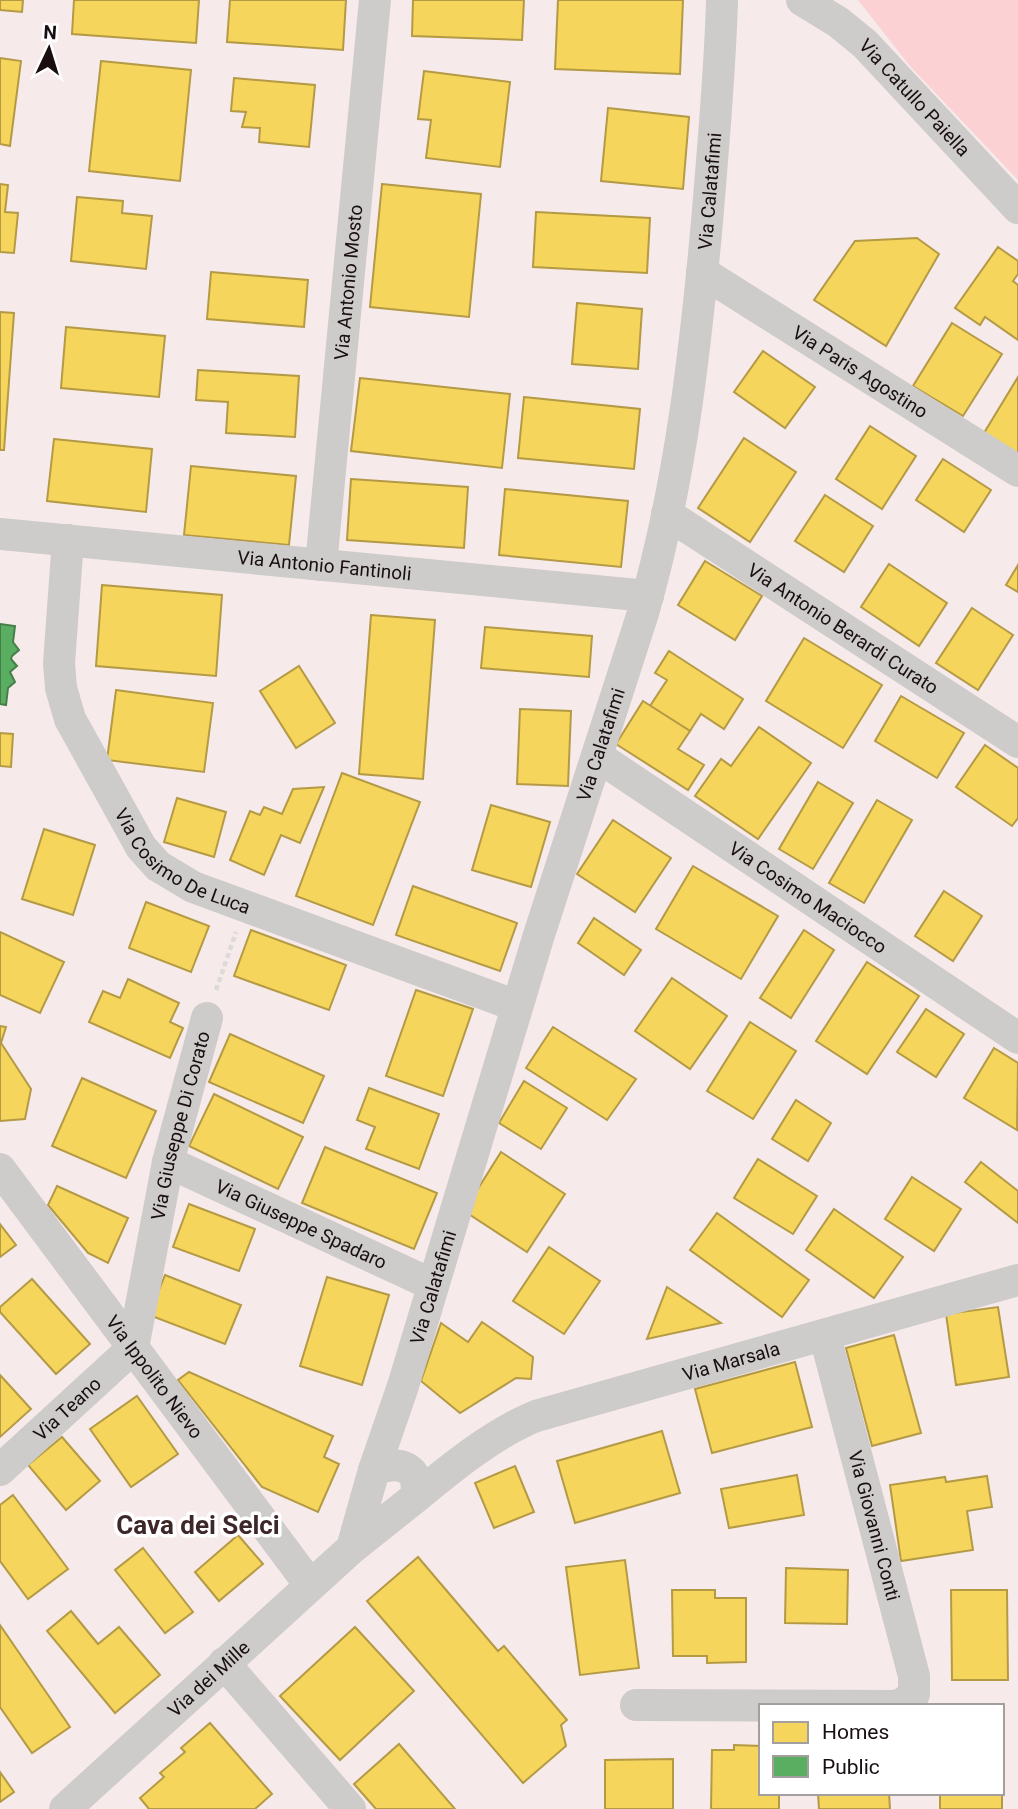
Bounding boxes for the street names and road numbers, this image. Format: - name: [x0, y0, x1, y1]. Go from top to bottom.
- street label: Via Catullo Paiella: [854, 34, 975, 161]
- street label: Via Calatafimi: [693, 132, 726, 251]
- street label: Via Antonio Mosto: [329, 203, 367, 361]
- street label: Via Paris Agostino: [788, 320, 932, 423]
- street label: Via Antonio Fantinoli: [236, 545, 413, 585]
- street label: Via Antonio Berardi Curato: [743, 558, 943, 699]
- street label: Via Calatafimi: [571, 685, 630, 804]
- street label: Via Cosimo De Luca: [110, 804, 254, 919]
- street label: Via Cosimo Maciocco: [725, 836, 891, 958]
- street label: Via Giuseppe Di Corato: [146, 1028, 214, 1222]
- street label: Via Giuseppe Spadaro: [212, 1174, 391, 1274]
- street label: Via Calatafimi: [405, 1228, 461, 1347]
- street label: Via Ippolito Nievo: [101, 1310, 208, 1443]
- street label: Via Marsala: [680, 1336, 782, 1386]
- street label: Via Teano: [28, 1372, 106, 1445]
- street label: Via Giovanni Conti: [844, 1448, 905, 1603]
- street label: Via dei Mille: [163, 1635, 254, 1721]

